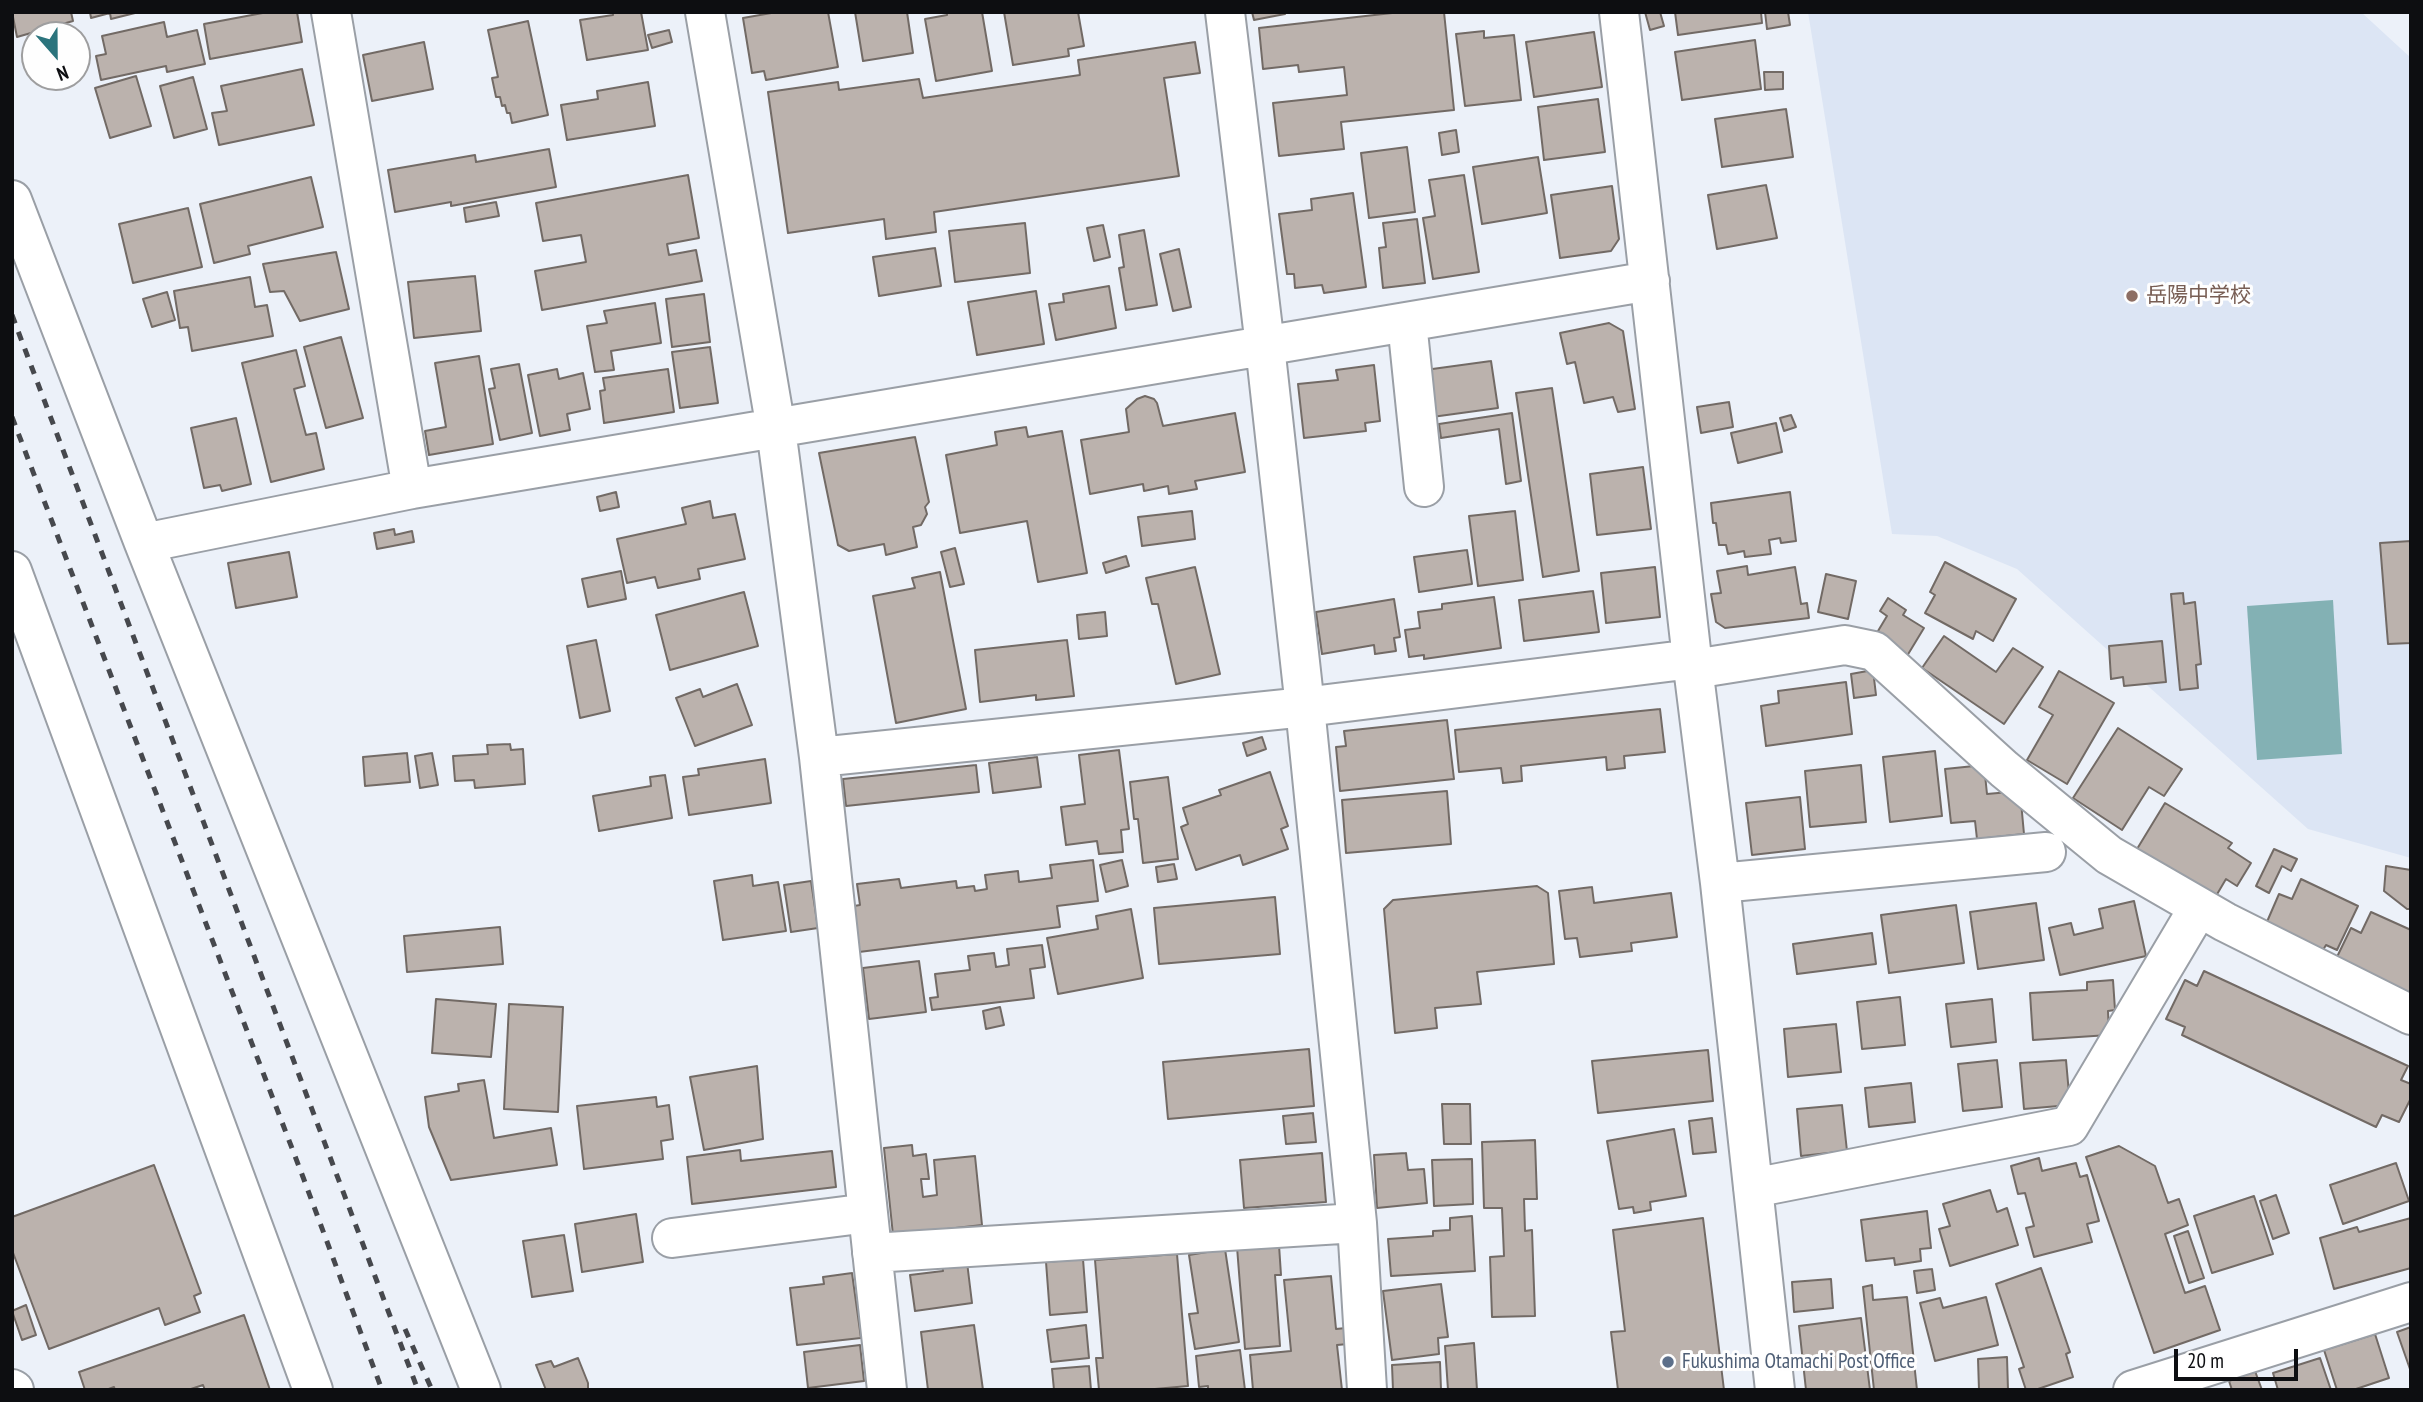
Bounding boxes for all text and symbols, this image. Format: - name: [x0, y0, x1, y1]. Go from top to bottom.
- north arrow: [21, 21, 91, 91]
- text: N: [54, 61, 72, 87]
- place label: 岳陽中学校: [2146, 283, 2251, 309]
- marker: 岳陽中学校: [2124, 288, 2140, 304]
- scale bar: [2178, 1336, 2302, 1380]
- text: 20 m: [2187, 1347, 2224, 1374]
- place label: Fukushima Otamachi Post Office: [1682, 1349, 1915, 1375]
- marker: Fukushima Otamachi Post Office: [1660, 1354, 1676, 1370]

